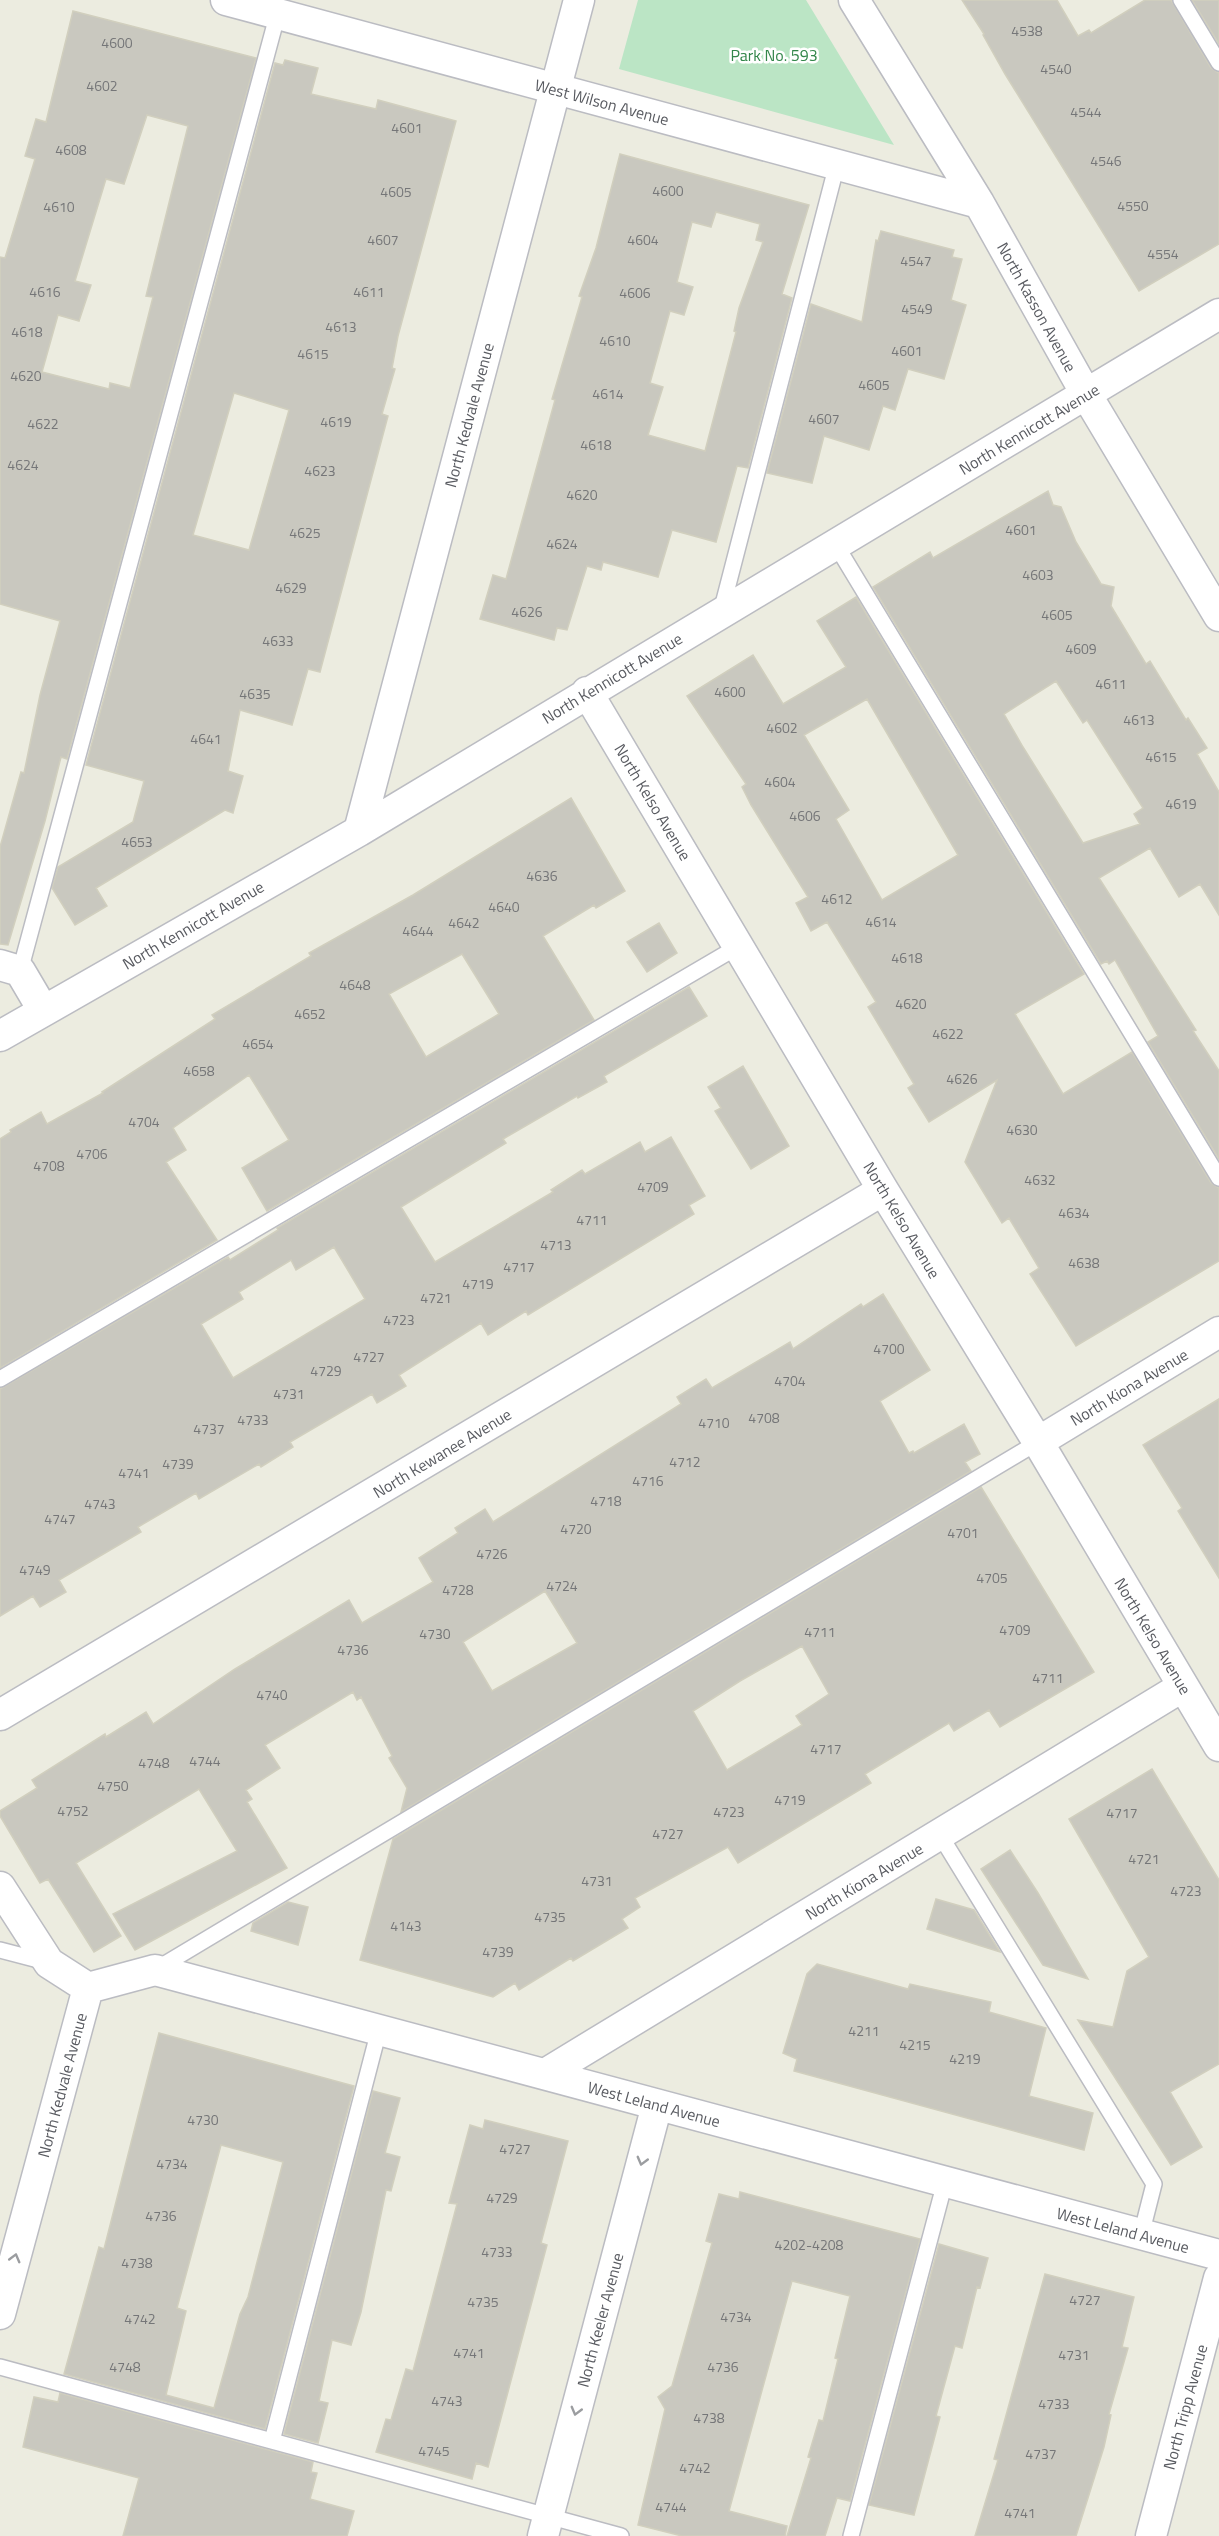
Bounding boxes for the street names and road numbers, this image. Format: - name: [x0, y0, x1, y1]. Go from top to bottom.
- street label: West Wilson Avenue: [532, 73, 672, 131]
- street label: North Kasson Avenue: [991, 238, 1083, 376]
- street label: North Kedvale Avenue: [438, 340, 500, 490]
- street label: North Kennicott Avenue: [954, 377, 1104, 481]
- street label: North Kennicott Avenue: [537, 626, 687, 730]
- street label: North Kelso Avenue: [609, 739, 697, 865]
- street label: North Kennicott Avenue: [118, 875, 268, 975]
- street label: North Kelso Avenue: [858, 1157, 946, 1283]
- street label: North Kiona Avenue: [1066, 1342, 1192, 1432]
- street label: North Kewanee Avenue: [368, 1402, 516, 1504]
- street label: North Kelso Avenue: [1109, 1573, 1197, 1699]
- street label: North Kiona Avenue: [801, 1836, 927, 1926]
- street label: North Kedvale Avenue: [31, 2010, 93, 2160]
- street label: West Leland Avenue: [585, 2075, 723, 2133]
- street label: West Leland Avenue: [1054, 2201, 1192, 2259]
- street label: North Keeler Avenue: [571, 2250, 629, 2390]
- street label: North Tripp Avenue: [1157, 2342, 1213, 2472]

